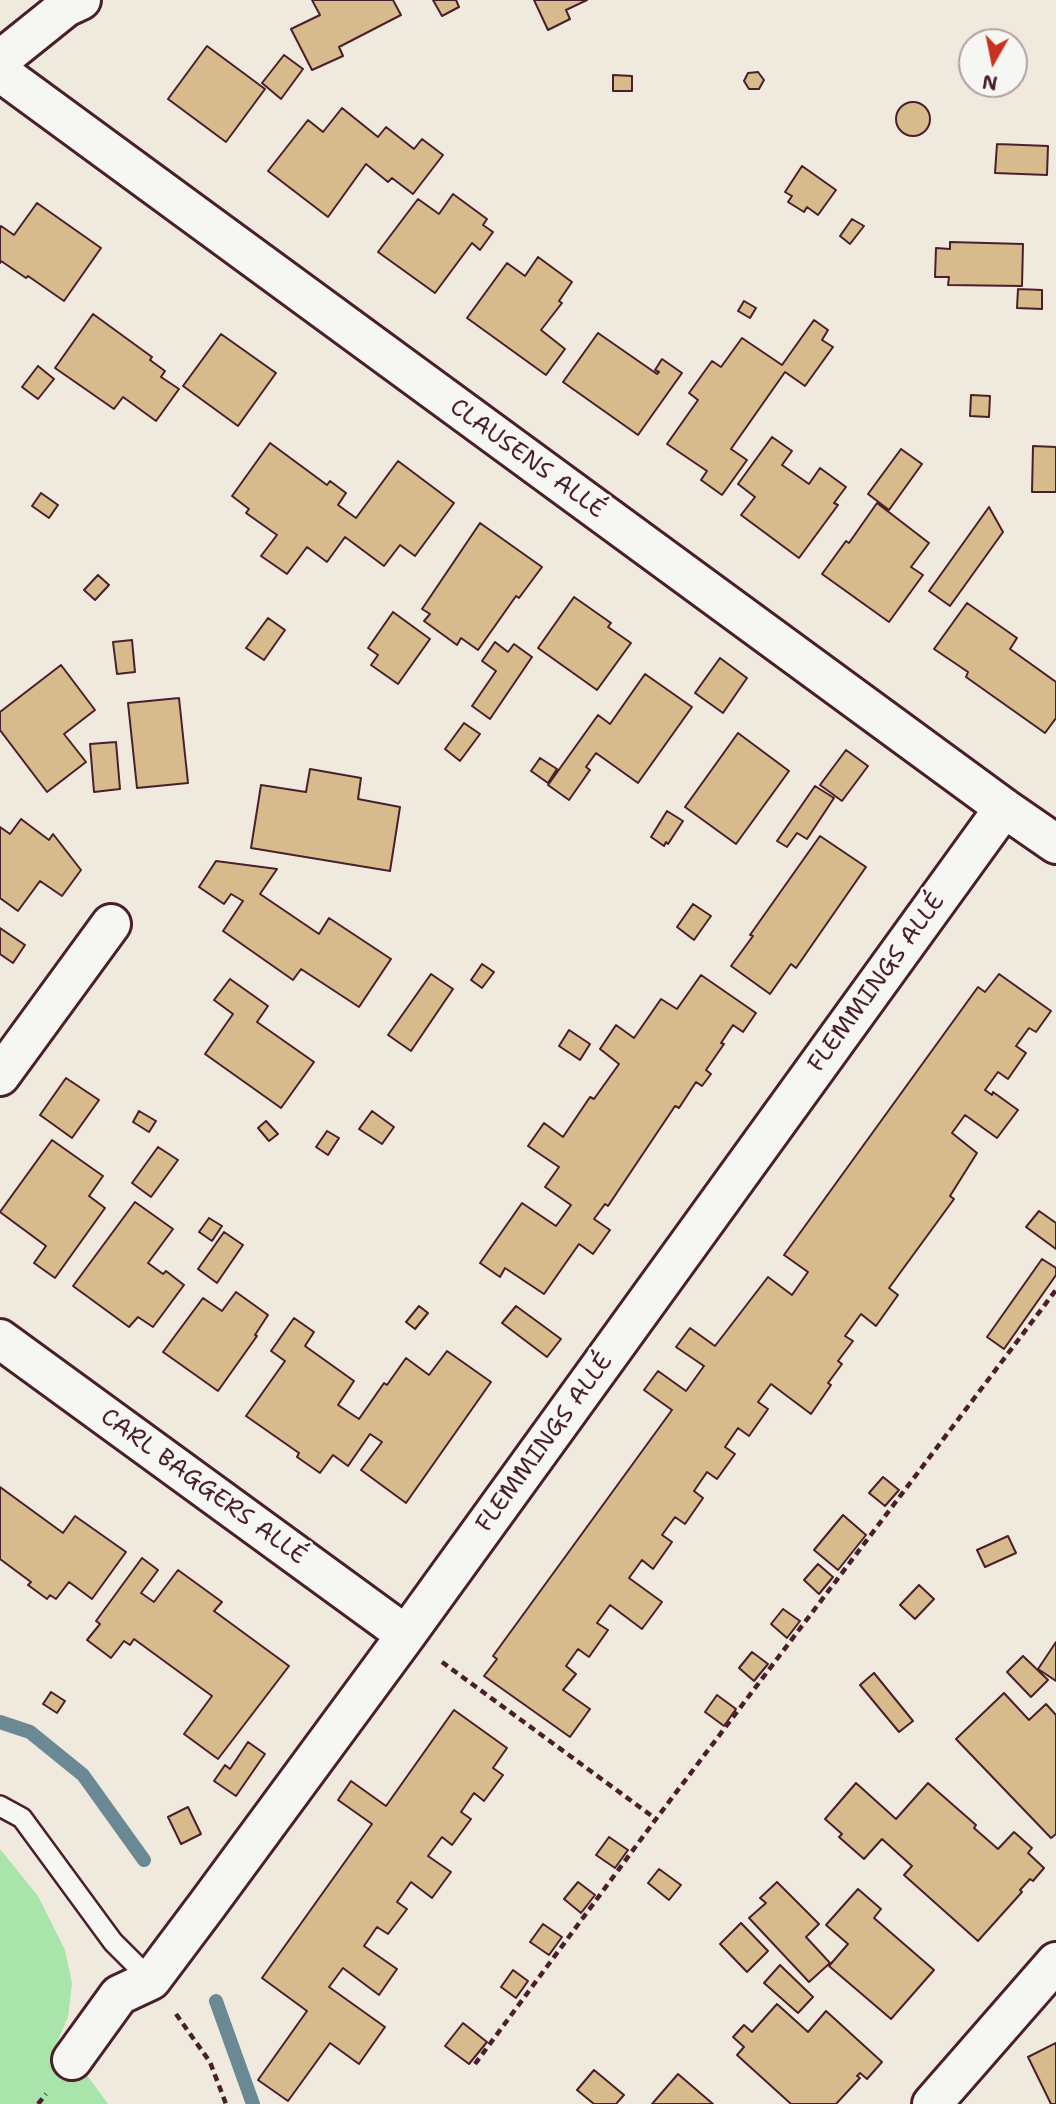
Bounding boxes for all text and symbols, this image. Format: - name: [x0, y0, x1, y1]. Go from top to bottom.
- north arrow: [958, 28, 1028, 98]
- text: N: [981, 69, 999, 96]
- street label: CLAUSENS ALLÉ: [444, 393, 610, 525]
- street label: FLEMMINGS ALLÉ: [803, 888, 951, 1078]
- street label: FLEMMINGS ALLÉ: [471, 1348, 619, 1538]
- street label: CARL BAGGERS ALLÉ: [95, 1403, 311, 1571]

